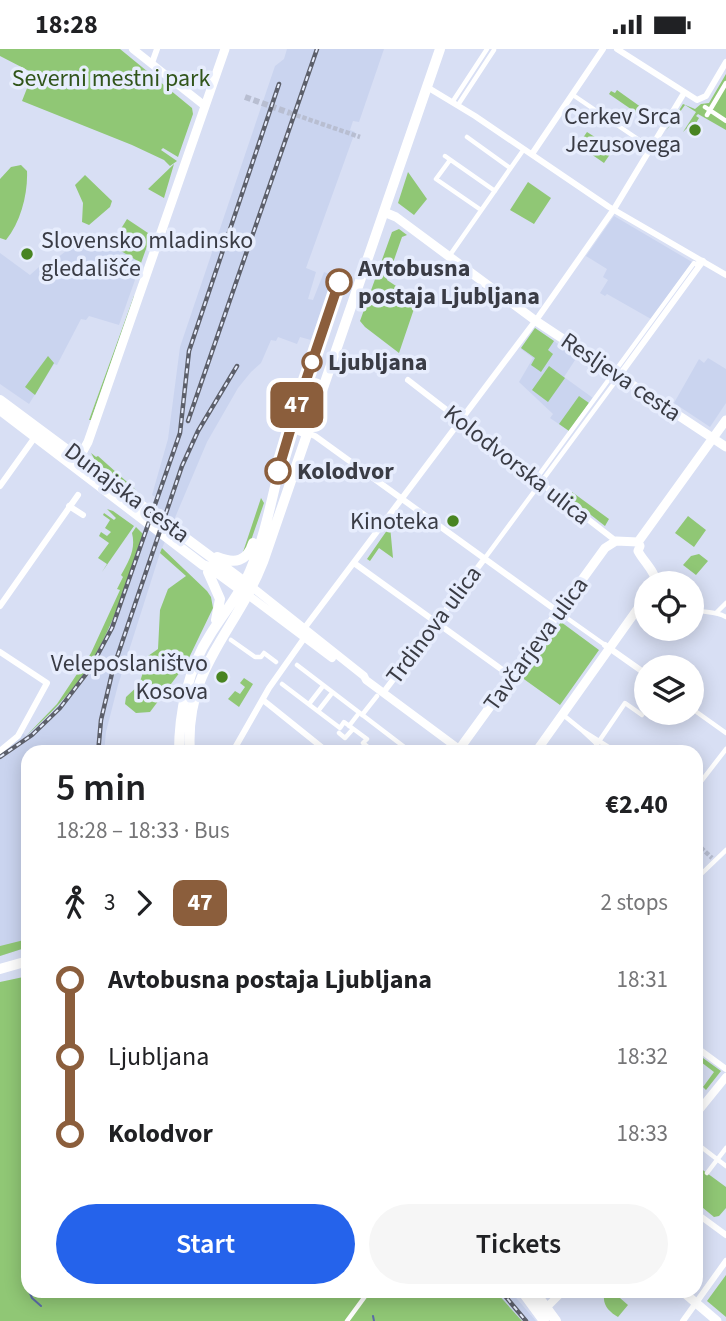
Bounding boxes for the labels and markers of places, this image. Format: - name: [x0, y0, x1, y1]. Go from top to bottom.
- place label: Cerkev Srca Jezusovega: [564, 99, 681, 162]
- marker: Cerkev Srca Jezusovega: [687, 122, 703, 138]
- place label: Slovensko mladinsko gledališče: [41, 223, 253, 286]
- marker: Slovensko mladinsko gledališče: [19, 246, 35, 262]
- place label: Avtobusna postaja Ljubljana: [357, 251, 540, 314]
- marker: Avtobusna postaja Ljubljana: [326, 269, 352, 295]
- place label: Ljubljana: [328, 345, 427, 380]
- marker: Ljubljana: [302, 352, 322, 372]
- place label: Kolodvor: [297, 454, 394, 489]
- marker: Kolodvor: [265, 458, 291, 484]
- place label: Kinoteka: [350, 504, 439, 539]
- marker: Kinoteka: [445, 513, 461, 529]
- place label: Veleposlaništvo Kosova: [51, 646, 208, 709]
- marker: Veleposlaništvo Kosova: [214, 669, 230, 685]

